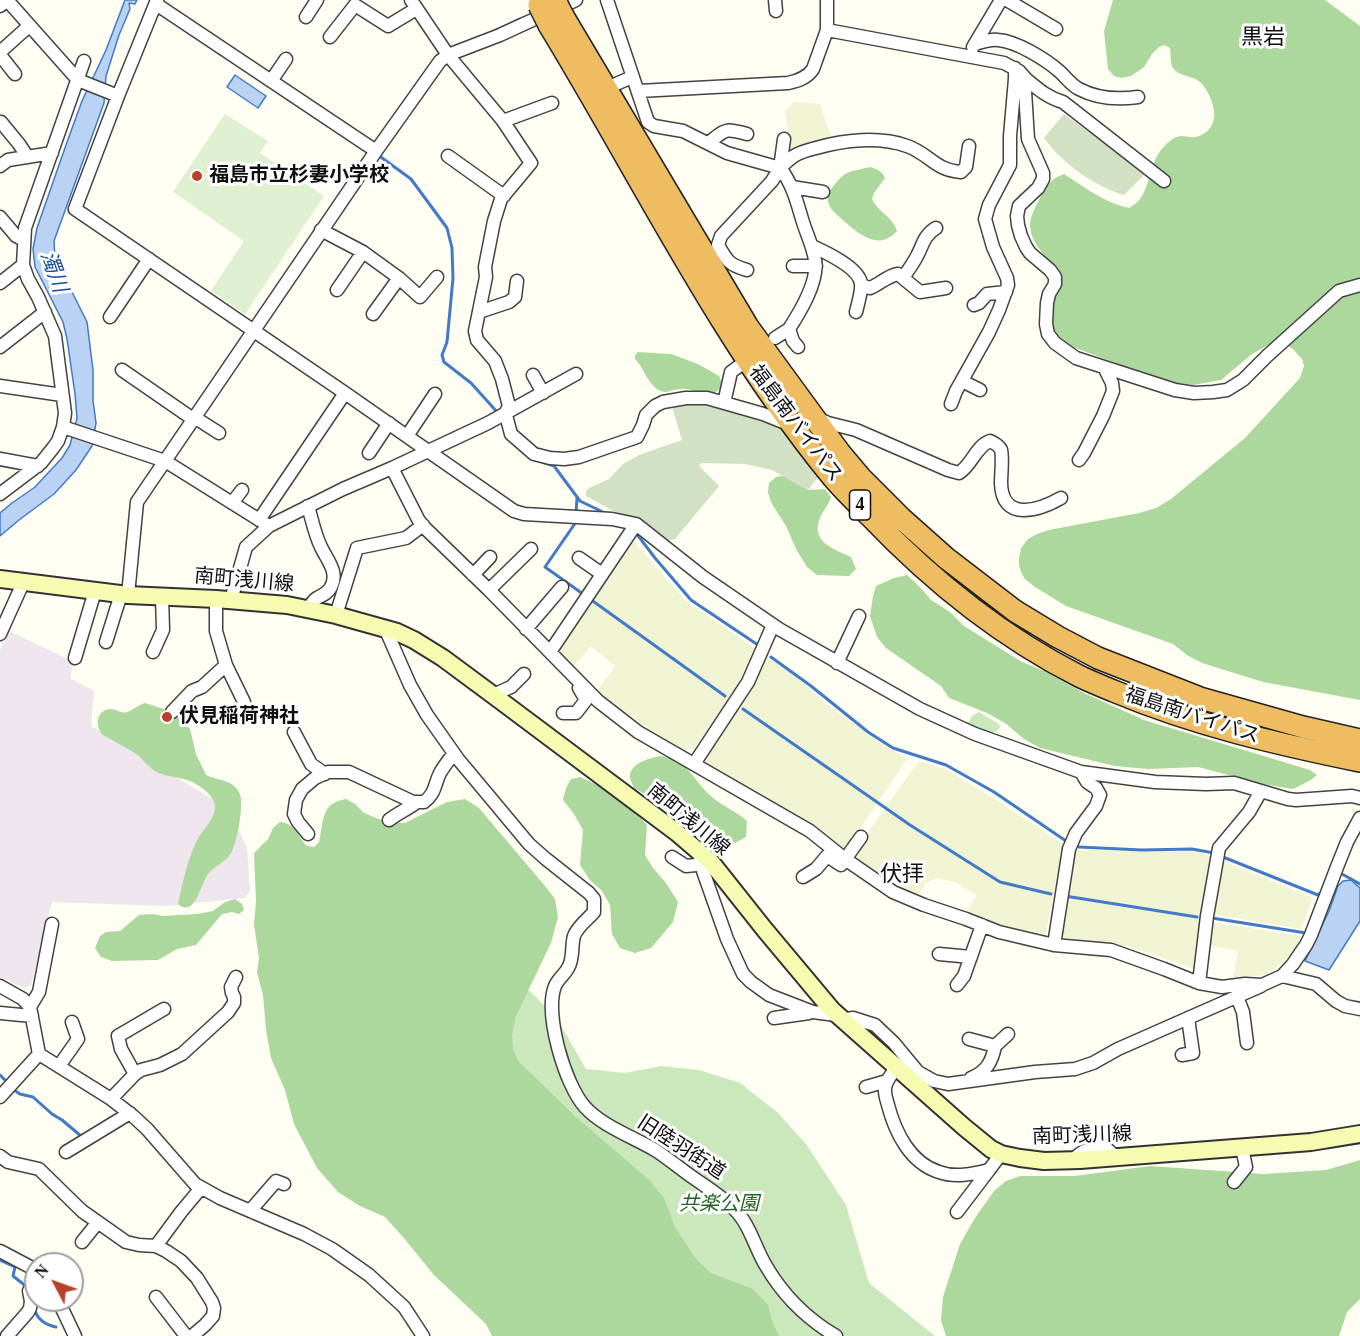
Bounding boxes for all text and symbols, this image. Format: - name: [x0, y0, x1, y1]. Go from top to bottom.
- district label: 黒岩: [1241, 25, 1285, 51]
- place label: 福島市立杉妻小学校: [209, 164, 389, 188]
- marker: 福島市立杉妻小学校: [190, 169, 204, 183]
- water label: 濁川: [34, 248, 72, 296]
- street label: 福島南バイパス: [743, 361, 847, 487]
- road number: 4: [850, 490, 870, 520]
- street label: 南町浅川線: [193, 565, 295, 597]
- street label: 福島南バイパス: [1122, 683, 1262, 749]
- place label: 伏見稲荷神社: [179, 705, 299, 729]
- marker: 伏見稲荷神社: [160, 710, 174, 724]
- street label: 南町浅川線: [642, 779, 734, 861]
- district label: 伏拝: [880, 862, 924, 888]
- street label: 旧陸羽街道: [633, 1111, 729, 1185]
- street label: 南町浅川線: [1032, 1122, 1132, 1150]
- park label: 共楽公園: [679, 1193, 759, 1217]
- north arrow: [24, 1252, 84, 1312]
- text: N: [31, 1261, 52, 1281]

